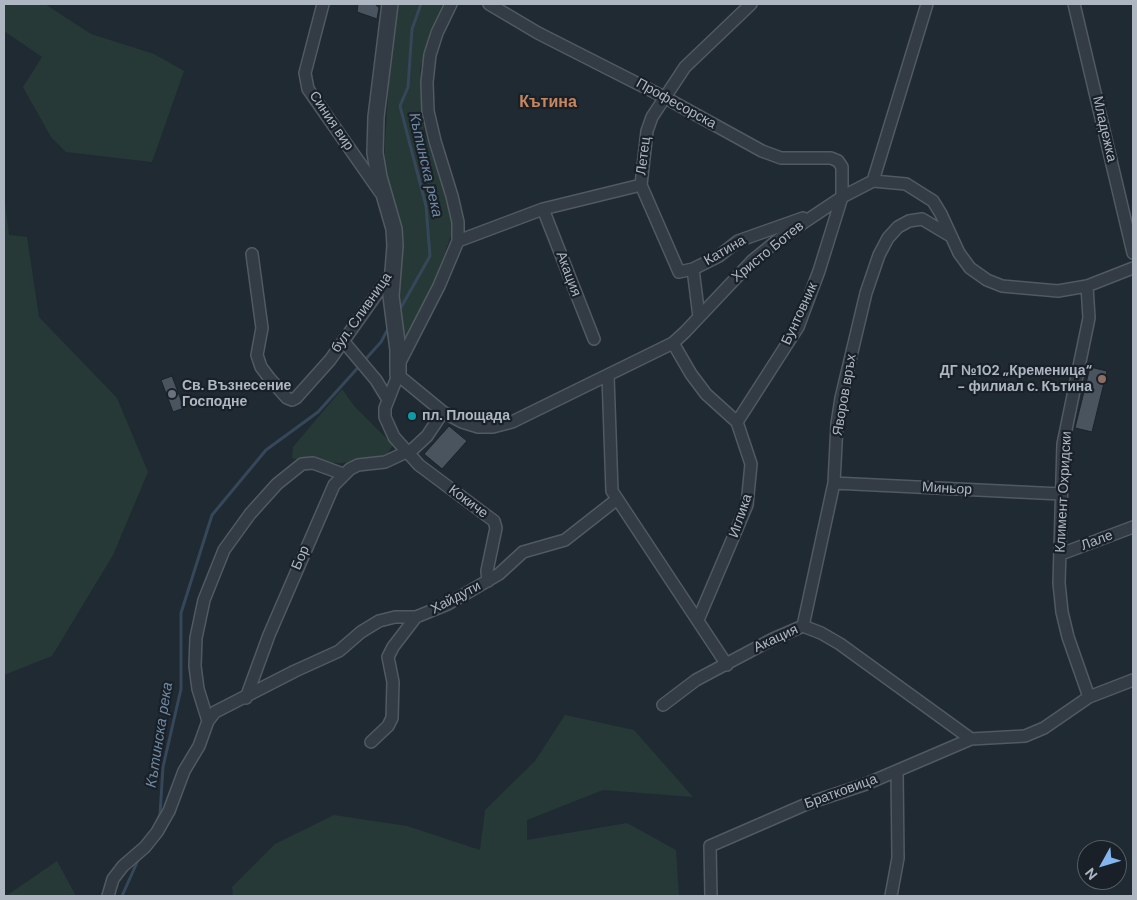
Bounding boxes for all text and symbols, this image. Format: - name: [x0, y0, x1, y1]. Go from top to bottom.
- street label: Професорска: [633, 75, 719, 133]
- street label: Синия вир: [305, 88, 357, 154]
- district label: Кътина: [519, 93, 577, 113]
- street label: Младежка: [1088, 94, 1120, 164]
- water label: Кътинска река: [404, 111, 446, 219]
- street label: Летец: [633, 136, 655, 176]
- street label: Христо Ботев: [729, 218, 807, 286]
- street label: Катина: [701, 232, 749, 270]
- street label: Акация: [552, 249, 584, 299]
- street label: бул. Сливница: [328, 270, 396, 356]
- street label: Бунтовник: [778, 280, 822, 348]
- street label: Яворов връх: [830, 353, 860, 437]
- place label: ДГ №102 „Кременица“ - филиал с. Кътина: [940, 363, 1092, 396]
- marker: ДГ №102 „Кременица“ - филиал с. Кътина: [1096, 373, 1108, 385]
- place label: Св. Възнесение Господне: [182, 378, 291, 411]
- marker: Св. Възнесение Господне: [166, 388, 178, 400]
- place label: пл. Площада: [422, 408, 510, 424]
- marker: пл. Площада: [406, 410, 418, 422]
- street label: Климент Охридски: [1052, 431, 1076, 553]
- street label: Миньор: [922, 479, 972, 499]
- street label: Кокиче: [445, 482, 491, 522]
- street label: Иглика: [726, 492, 756, 540]
- street label: Лале: [1079, 527, 1115, 555]
- street label: Бор: [288, 543, 314, 573]
- street label: Хайдути: [428, 578, 484, 618]
- street label: Акация: [751, 621, 801, 657]
- water label: Кътинска река: [143, 681, 177, 789]
- street label: Братковица: [802, 771, 880, 813]
- north arrow: [1077, 840, 1127, 890]
- text: N: [1081, 864, 1101, 883]

